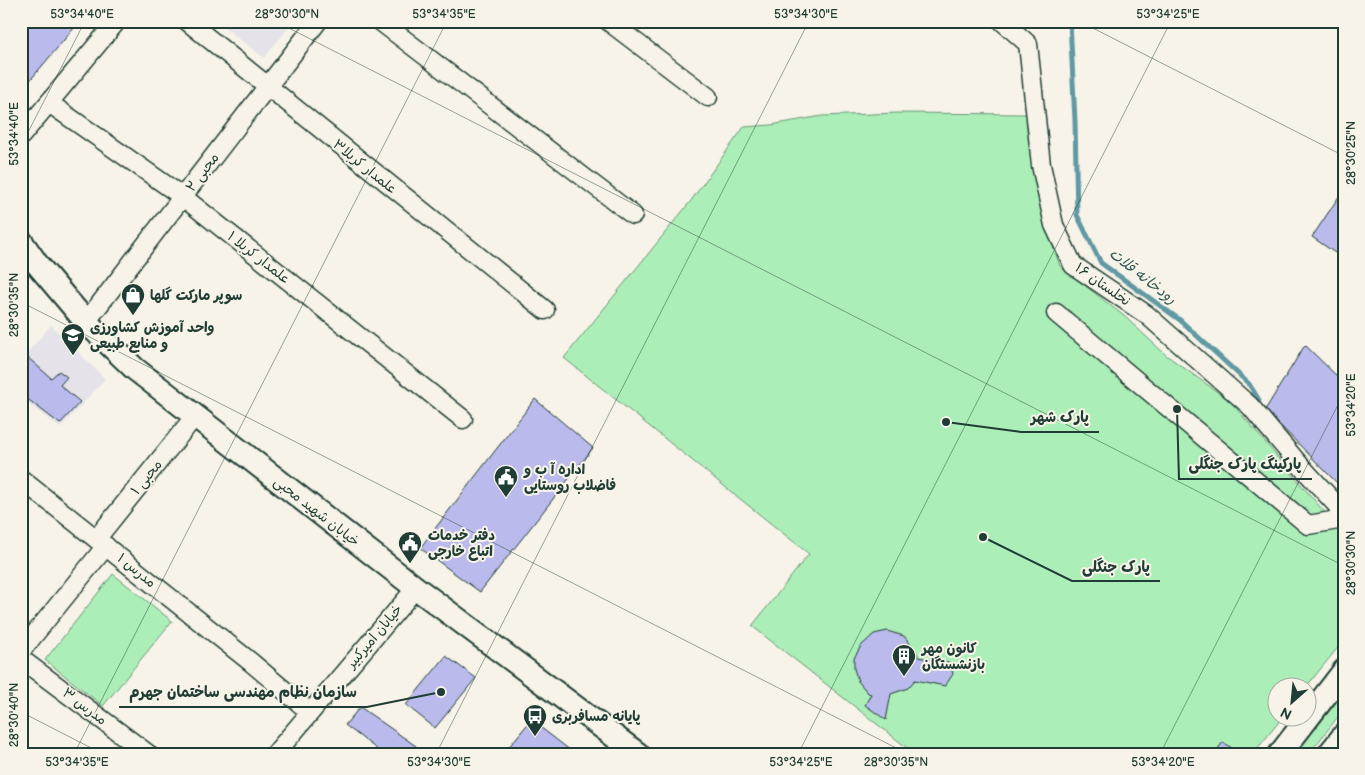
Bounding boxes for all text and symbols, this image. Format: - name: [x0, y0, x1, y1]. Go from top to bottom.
- text: 53°34'40"E: [50, 7, 114, 22]
- text: 28°30'30"N: [255, 7, 319, 22]
- text: 53°34'35"E: [412, 7, 476, 22]
- text: 53°34'30"E: [774, 7, 838, 22]
- text: 53°34'25"E: [1136, 7, 1200, 22]
- text: 53°34'40"E: [7, 102, 22, 166]
- text: 28°30'25"N: [1344, 121, 1359, 185]
- street label: علمدار کربلا۳: [329, 136, 400, 197]
- street label: محبی ۲: [182, 149, 223, 195]
- street label: علمدار کربلا ۱: [224, 228, 293, 287]
- water label: رودخانه قلات: [1105, 244, 1180, 309]
- street label: نخلستان ۱۶: [1072, 259, 1134, 310]
- text: 28°30'35"N: [7, 273, 22, 337]
- shop icon: سوپر مارکت گلها: [120, 282, 146, 316]
- place label: سوپر مارکت گلها: [150, 286, 242, 305]
- place label: واحد آموزش کشاورزی و منابع طبیعی: [90, 319, 215, 353]
- school or university icon: واحد آموزش کشاورزی و منابع طبیعی: [60, 322, 86, 356]
- text: 53°34'20"E: [1344, 373, 1359, 437]
- callout: پارک شهر: [1021, 402, 1099, 432]
- text: پارک شهر: [1029, 408, 1090, 427]
- callout: پارکینگ پارک جنگلی: [1179, 449, 1312, 479]
- text: پارکینگ پارک جنگلی: [1189, 454, 1302, 474]
- street label: محبی ۱: [127, 456, 166, 498]
- place label: اداره آ ب و فاضلاب روستایی: [523, 461, 616, 494]
- public building icon: اداره آ ب و فاضلاب روستایی: [493, 464, 519, 498]
- street label: خیابان شهید محبی: [271, 473, 363, 550]
- place label: دفتر خدمات اتباع خارجی: [428, 527, 495, 561]
- public building icon: دفتر خدمات اتباع خارجی: [397, 530, 423, 564]
- text: 28°30'30"N: [1344, 531, 1359, 595]
- street label: مدرس ۱: [114, 550, 160, 591]
- callout: پارک جنگلی: [1072, 551, 1160, 581]
- text: پارک جنگلی: [1082, 557, 1151, 577]
- street label: خیابان امیرکبیر: [342, 601, 406, 672]
- place label: کانون مهر بازنشستگان: [920, 640, 985, 673]
- building icon: کانون مهر بازنشستگان: [891, 643, 917, 677]
- callout: سازمان نظام مهندسی ساختمان جهرم: [119, 677, 367, 707]
- north arrow: [1268, 678, 1318, 728]
- text: 28°30'40"N: [7, 683, 22, 747]
- text: سازمان نظام مهندسی ساختمان جهرم: [129, 683, 357, 703]
- street label: مدرس ۳: [59, 684, 110, 729]
- bus stop icon: پایانه مسافربری: [522, 703, 548, 737]
- text: N: [1278, 703, 1295, 723]
- place label: پایانه مسافربری: [552, 708, 640, 725]
- text: 53°34'35"E: [45, 755, 109, 770]
- text: 53°34'30"E: [407, 755, 471, 770]
- text: 53°34'25"E: [769, 755, 833, 770]
- text: 28°30'35"N: [864, 755, 928, 770]
- text: 53°34'20"E: [1131, 755, 1195, 770]

